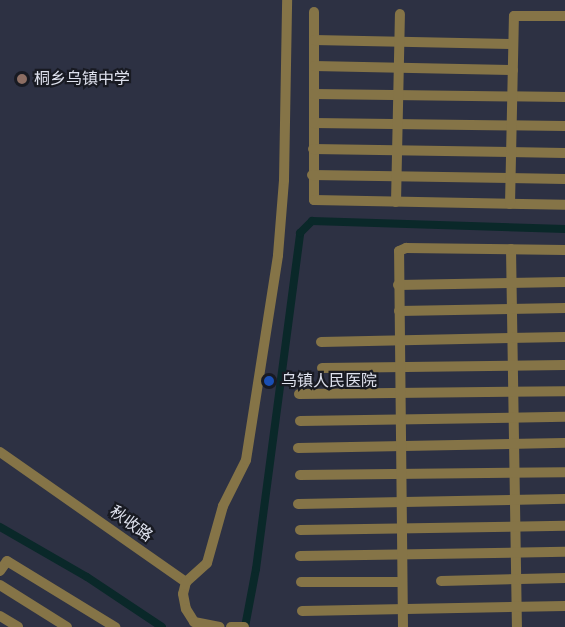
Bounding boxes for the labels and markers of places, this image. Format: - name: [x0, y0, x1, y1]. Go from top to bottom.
- place label: 桐乡乌镇中学: [34, 69, 130, 89]
- marker: 桐乡乌镇中学: [15, 72, 29, 86]
- place label: 乌镇人民医院: [281, 371, 377, 391]
- marker: 乌镇人民医院: [262, 374, 276, 388]

